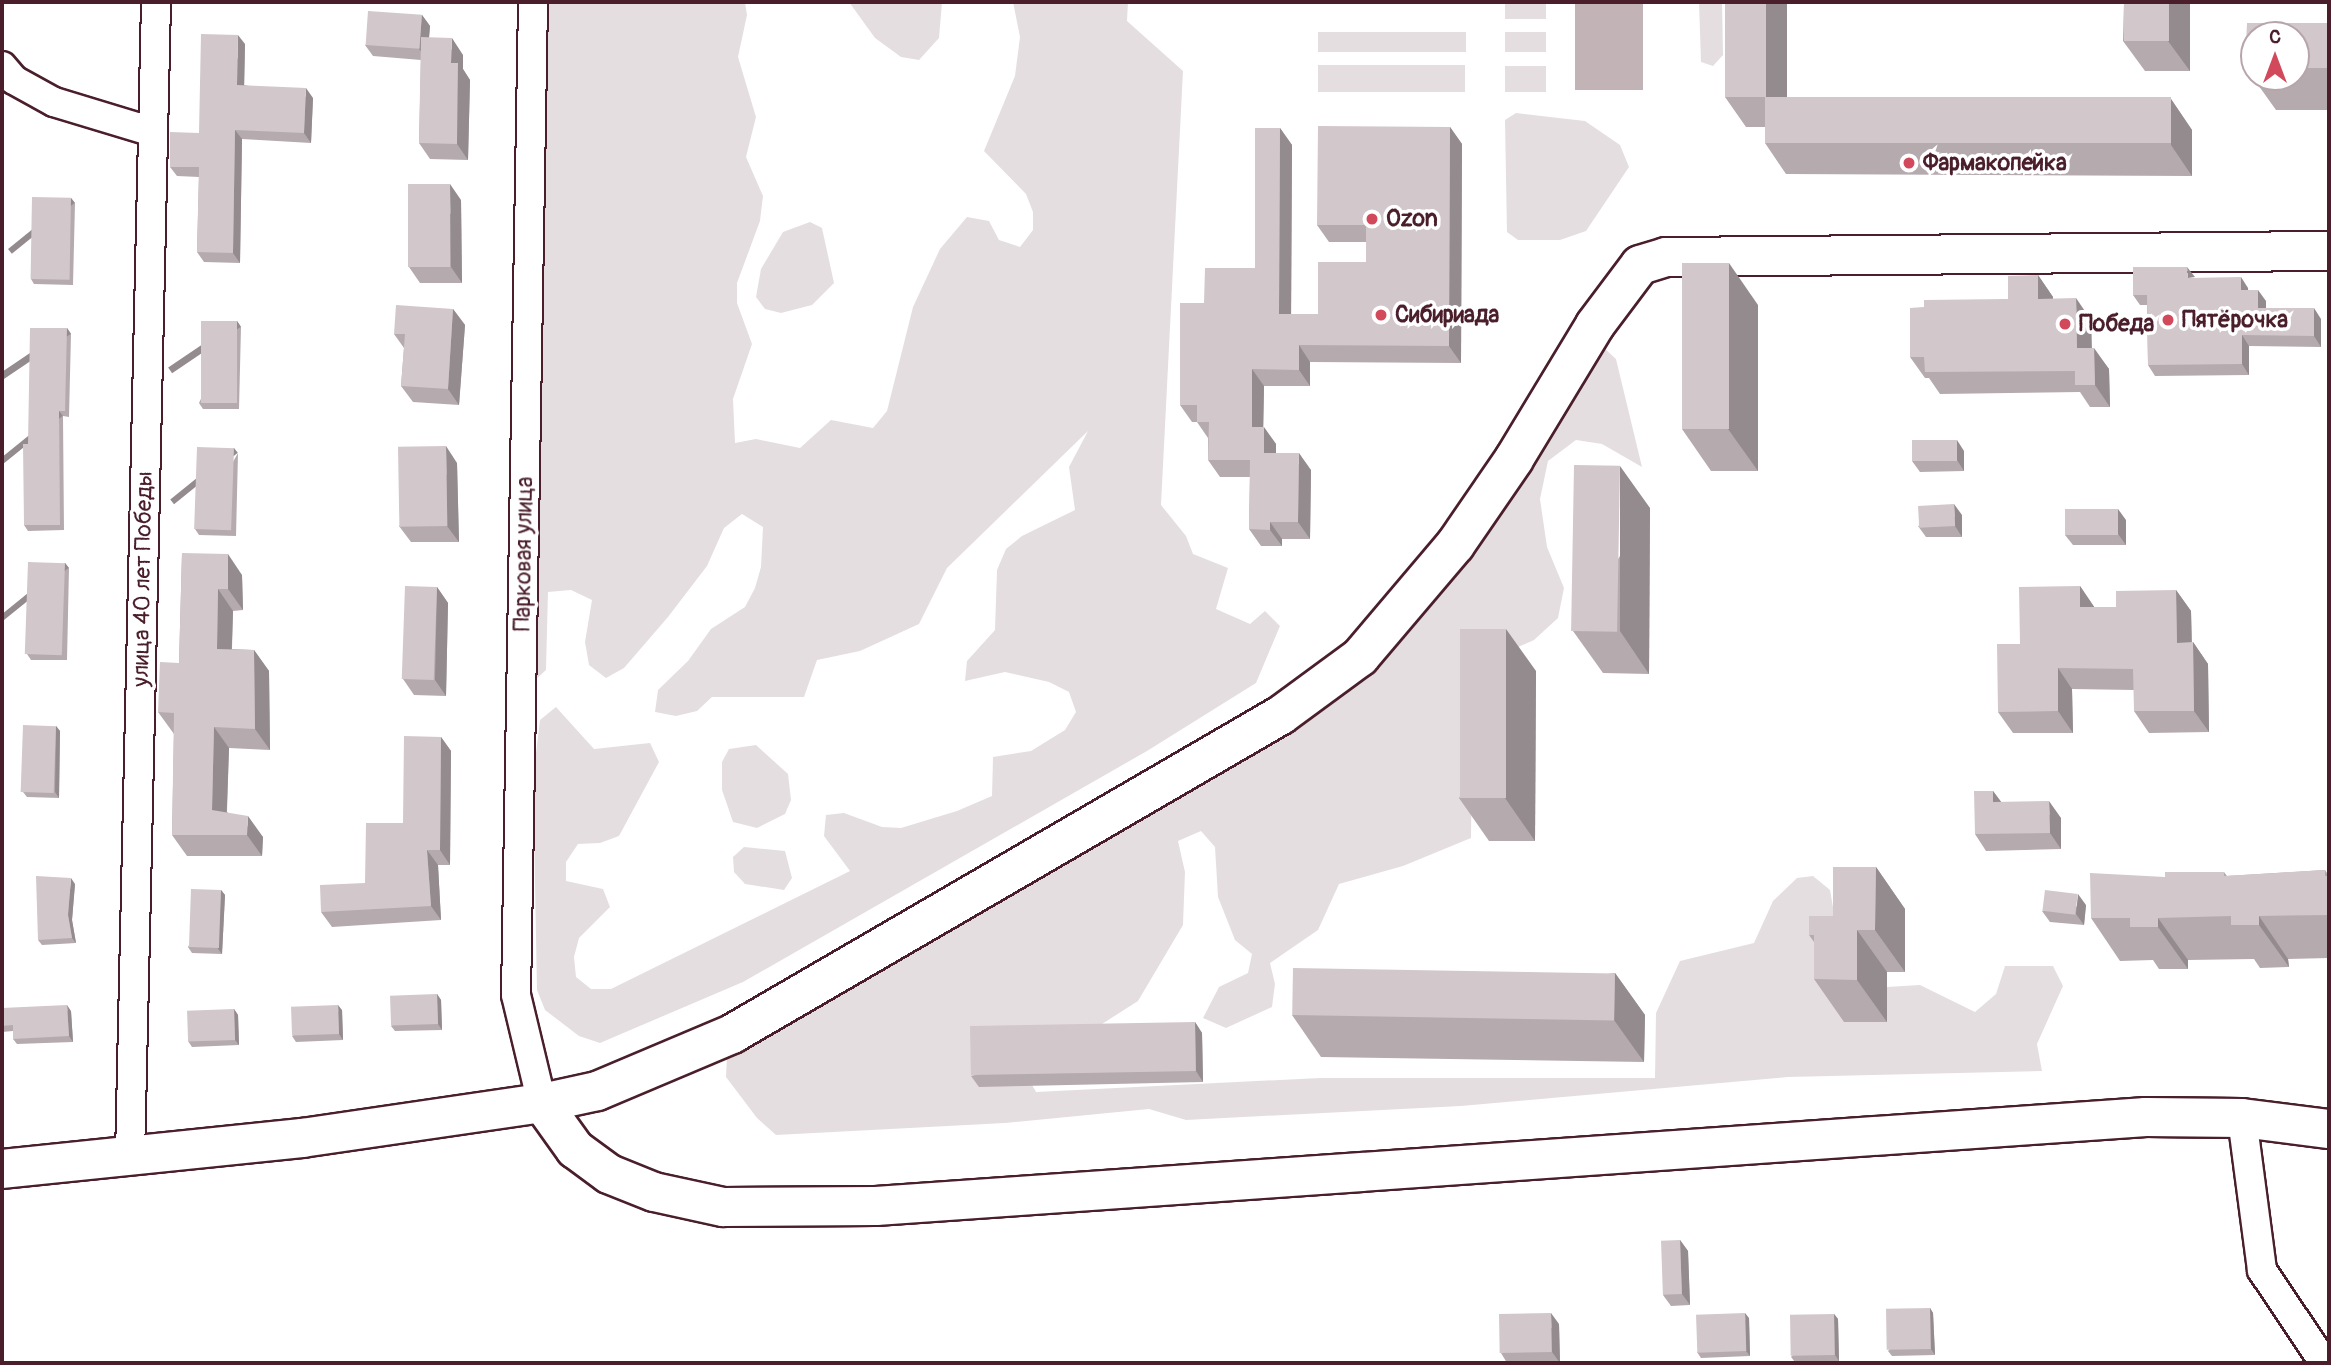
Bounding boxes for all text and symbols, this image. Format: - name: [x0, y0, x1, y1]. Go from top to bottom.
- north arrow: [2240, 21, 2310, 91]
- text: С: [2269, 25, 2281, 49]
- place label: Фармакопейка: [1923, 149, 2067, 177]
- marker: Фармакопейка: [1901, 155, 1917, 171]
- place label: Ozon: [1386, 205, 1438, 233]
- marker: Ozon: [1364, 211, 1380, 227]
- place label: Сибириада: [1395, 301, 1499, 329]
- place label: Пятёрочка: [2182, 306, 2288, 334]
- marker: Сибириада: [1373, 307, 1389, 323]
- place label: Победа: [2079, 310, 2154, 338]
- marker: Пятёрочка: [2160, 312, 2176, 328]
- marker: Победа: [2057, 316, 2073, 332]
- street label: улица 40 лет Победы: [127, 471, 159, 687]
- street label: Парковая улица: [509, 476, 539, 632]

